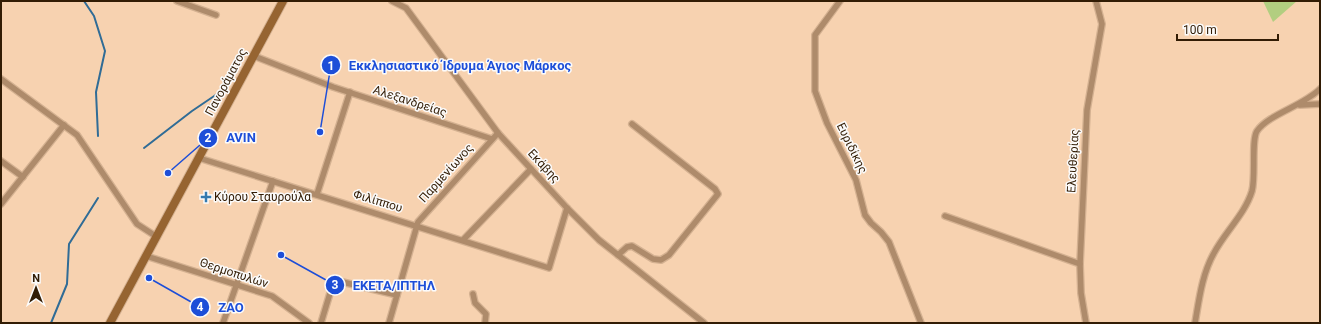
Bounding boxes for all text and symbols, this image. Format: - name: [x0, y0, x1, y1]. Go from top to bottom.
- scale bar: [1177, 16, 1278, 42]
- text: 100 m: [1183, 23, 1217, 37]
- street label: Πανοράματος: [202, 46, 250, 118]
- callout: Εκκλησιαστικό Ίδρυμα Άγιος Μάρκος: [321, 53, 579, 78]
- text: Εκκλησιαστικό Ίδρυμα Άγιος Μάρκος: [349, 58, 571, 73]
- text: 1: [328, 59, 334, 73]
- street label: Αλεξανδρείας: [371, 83, 449, 120]
- street label: Ευριδίκης: [834, 120, 870, 176]
- callout: AVIN: [198, 125, 264, 150]
- street label: Ελευθερίας: [1064, 129, 1082, 193]
- text: AVIN: [226, 130, 256, 145]
- text: 2: [205, 131, 212, 145]
- street label: Παρμενίωνος: [416, 141, 476, 205]
- street label: Εκάβης: [525, 146, 563, 186]
- street label: Φιλίππου: [352, 187, 404, 215]
- place label: Κύρου Σταυρούλα: [214, 190, 311, 204]
- marker: Κύρου Σταυρούλα: [201, 192, 211, 202]
- street label: Θερμοπυλών: [198, 255, 270, 291]
- north arrow: [16, 268, 56, 308]
- text: N: [32, 272, 40, 285]
- callout: ΕΚΕΤΑ/ΙΠΤΗΛ: [325, 273, 443, 298]
- text: 3: [332, 278, 339, 292]
- text: ΕΚΕΤΑ/ΙΠΤΗΛ: [353, 278, 436, 293]
- callout: ZAO: [190, 295, 252, 320]
- text: 4: [197, 300, 204, 314]
- text: ZAO: [218, 300, 244, 315]

